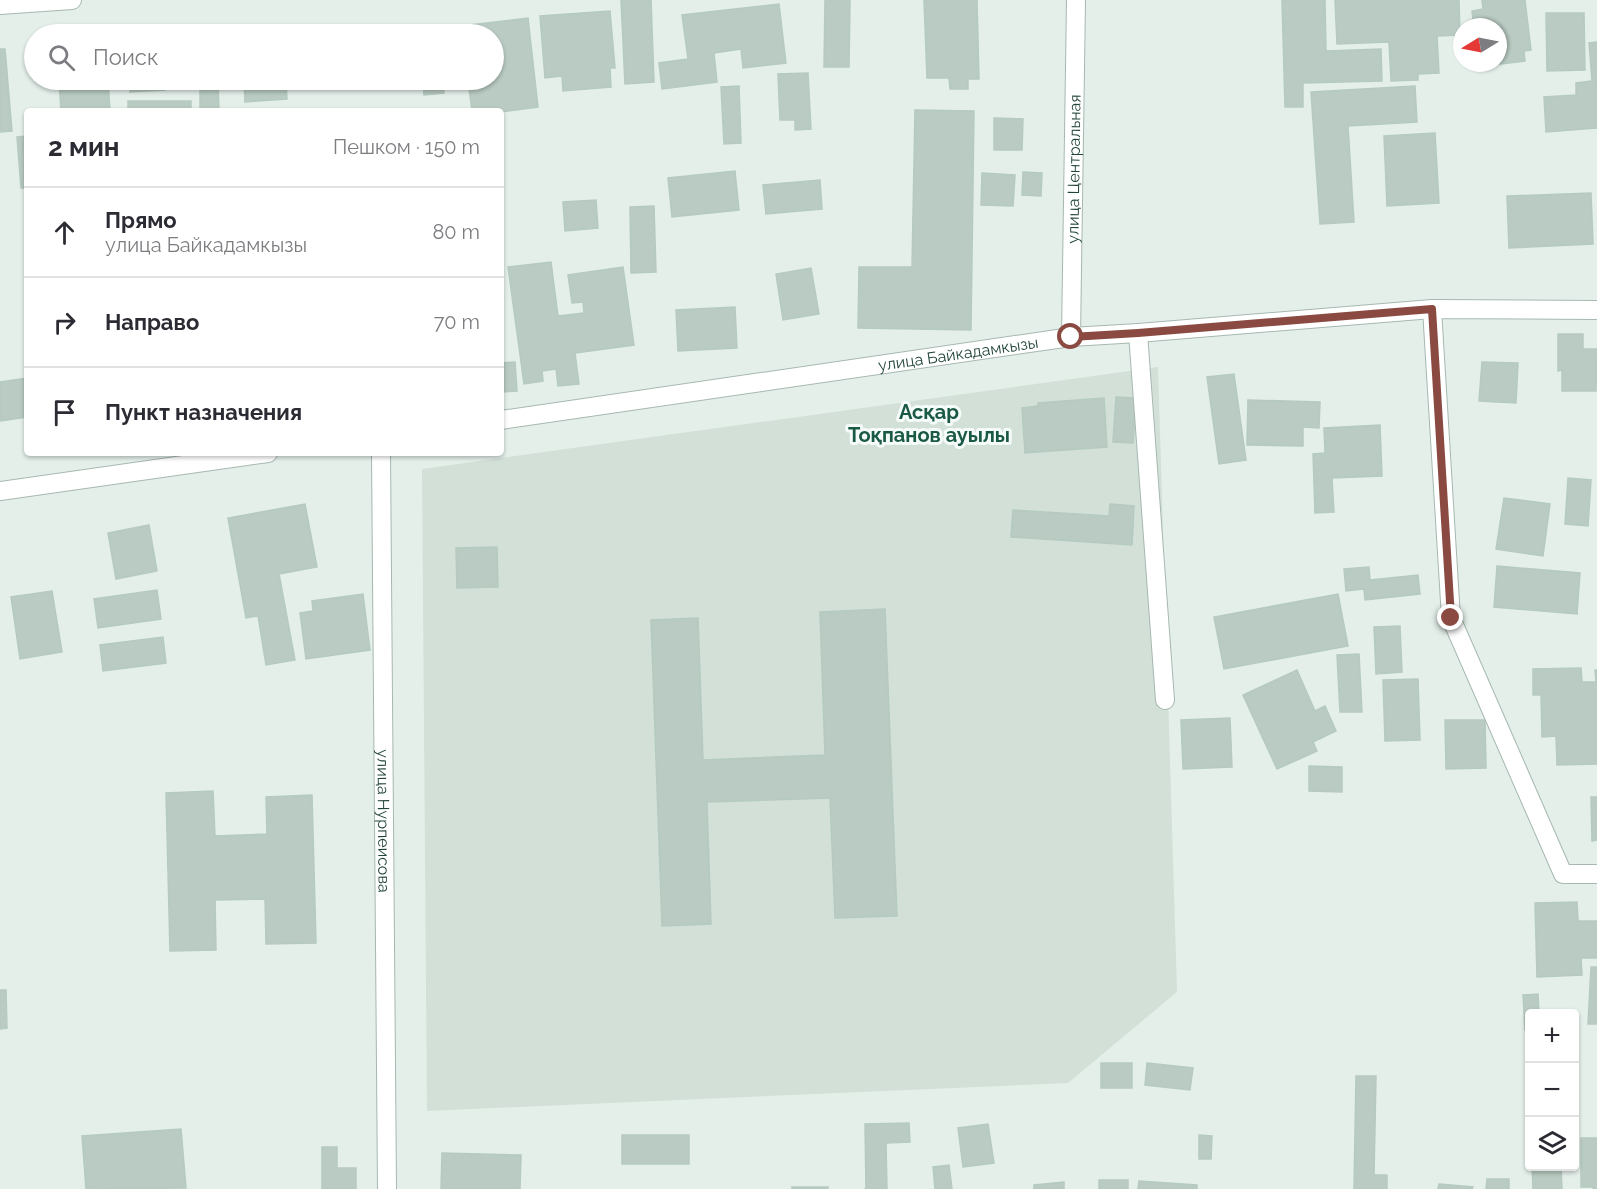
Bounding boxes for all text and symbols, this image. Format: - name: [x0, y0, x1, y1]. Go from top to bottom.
- north arrow: [1453, 18, 1507, 72]
- search box: [24, 24, 504, 90]
- icon: search: [45, 41, 78, 74]
- text: Поиск: [93, 44, 158, 70]
- street label: улица Центральная: [1063, 94, 1085, 244]
- text: 2 мин: [48, 132, 120, 162]
- text: Пешком · 150 m: [333, 135, 480, 159]
- text: Прямо: [105, 207, 177, 233]
- icon: ahead: [48, 216, 81, 249]
- text: 80 m: [432, 220, 480, 244]
- text: улица Байкадамкызы: [105, 233, 307, 257]
- icon: right: [48, 306, 81, 339]
- text: Направо: [105, 309, 199, 335]
- text: 70 m: [434, 310, 480, 334]
- route start: [1057, 323, 1083, 349]
- street label: улица Байкадамкызы: [877, 333, 1040, 375]
- icon: arrive: [48, 396, 81, 429]
- text: Пункт назначения: [105, 399, 302, 425]
- district label: Асқар Тоқпанов ауылы: [848, 400, 1010, 447]
- route end: [1437, 604, 1463, 630]
- street label: улица Нурпеисова: [373, 749, 394, 893]
- map controls: [1525, 1009, 1579, 1171]
- button: +: [1525, 1009, 1579, 1063]
- button: −: [1525, 1063, 1579, 1117]
- button: layers: [1525, 1117, 1579, 1171]

